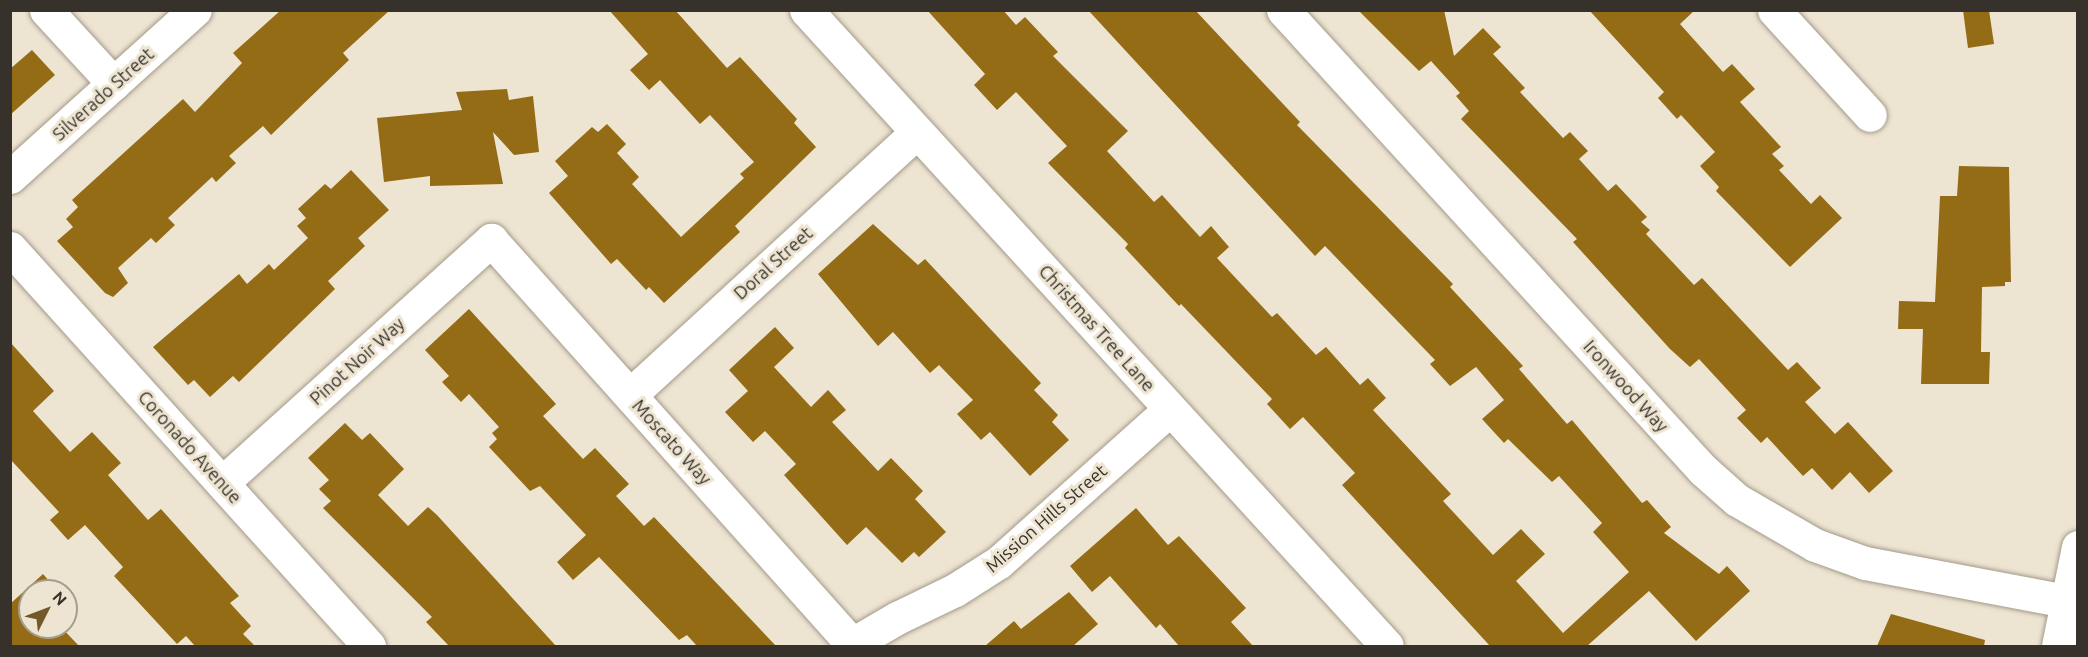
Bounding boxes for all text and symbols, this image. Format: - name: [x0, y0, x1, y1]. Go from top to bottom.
- street label: Silverado Street: [48, 43, 158, 145]
- street label: Doral Street: [729, 222, 817, 304]
- street label: Christmas Tree Lane: [1034, 260, 1160, 396]
- street label: Pinot Noir Way: [305, 313, 409, 409]
- street label: Ironwood Way: [1579, 336, 1673, 436]
- street label: Coronado Avenue: [134, 386, 246, 508]
- street label: Moscato Way: [628, 395, 716, 489]
- street label: Mission Hills Street: [981, 460, 1111, 576]
- north arrow: [18, 579, 78, 639]
- text: N: [49, 588, 71, 609]

